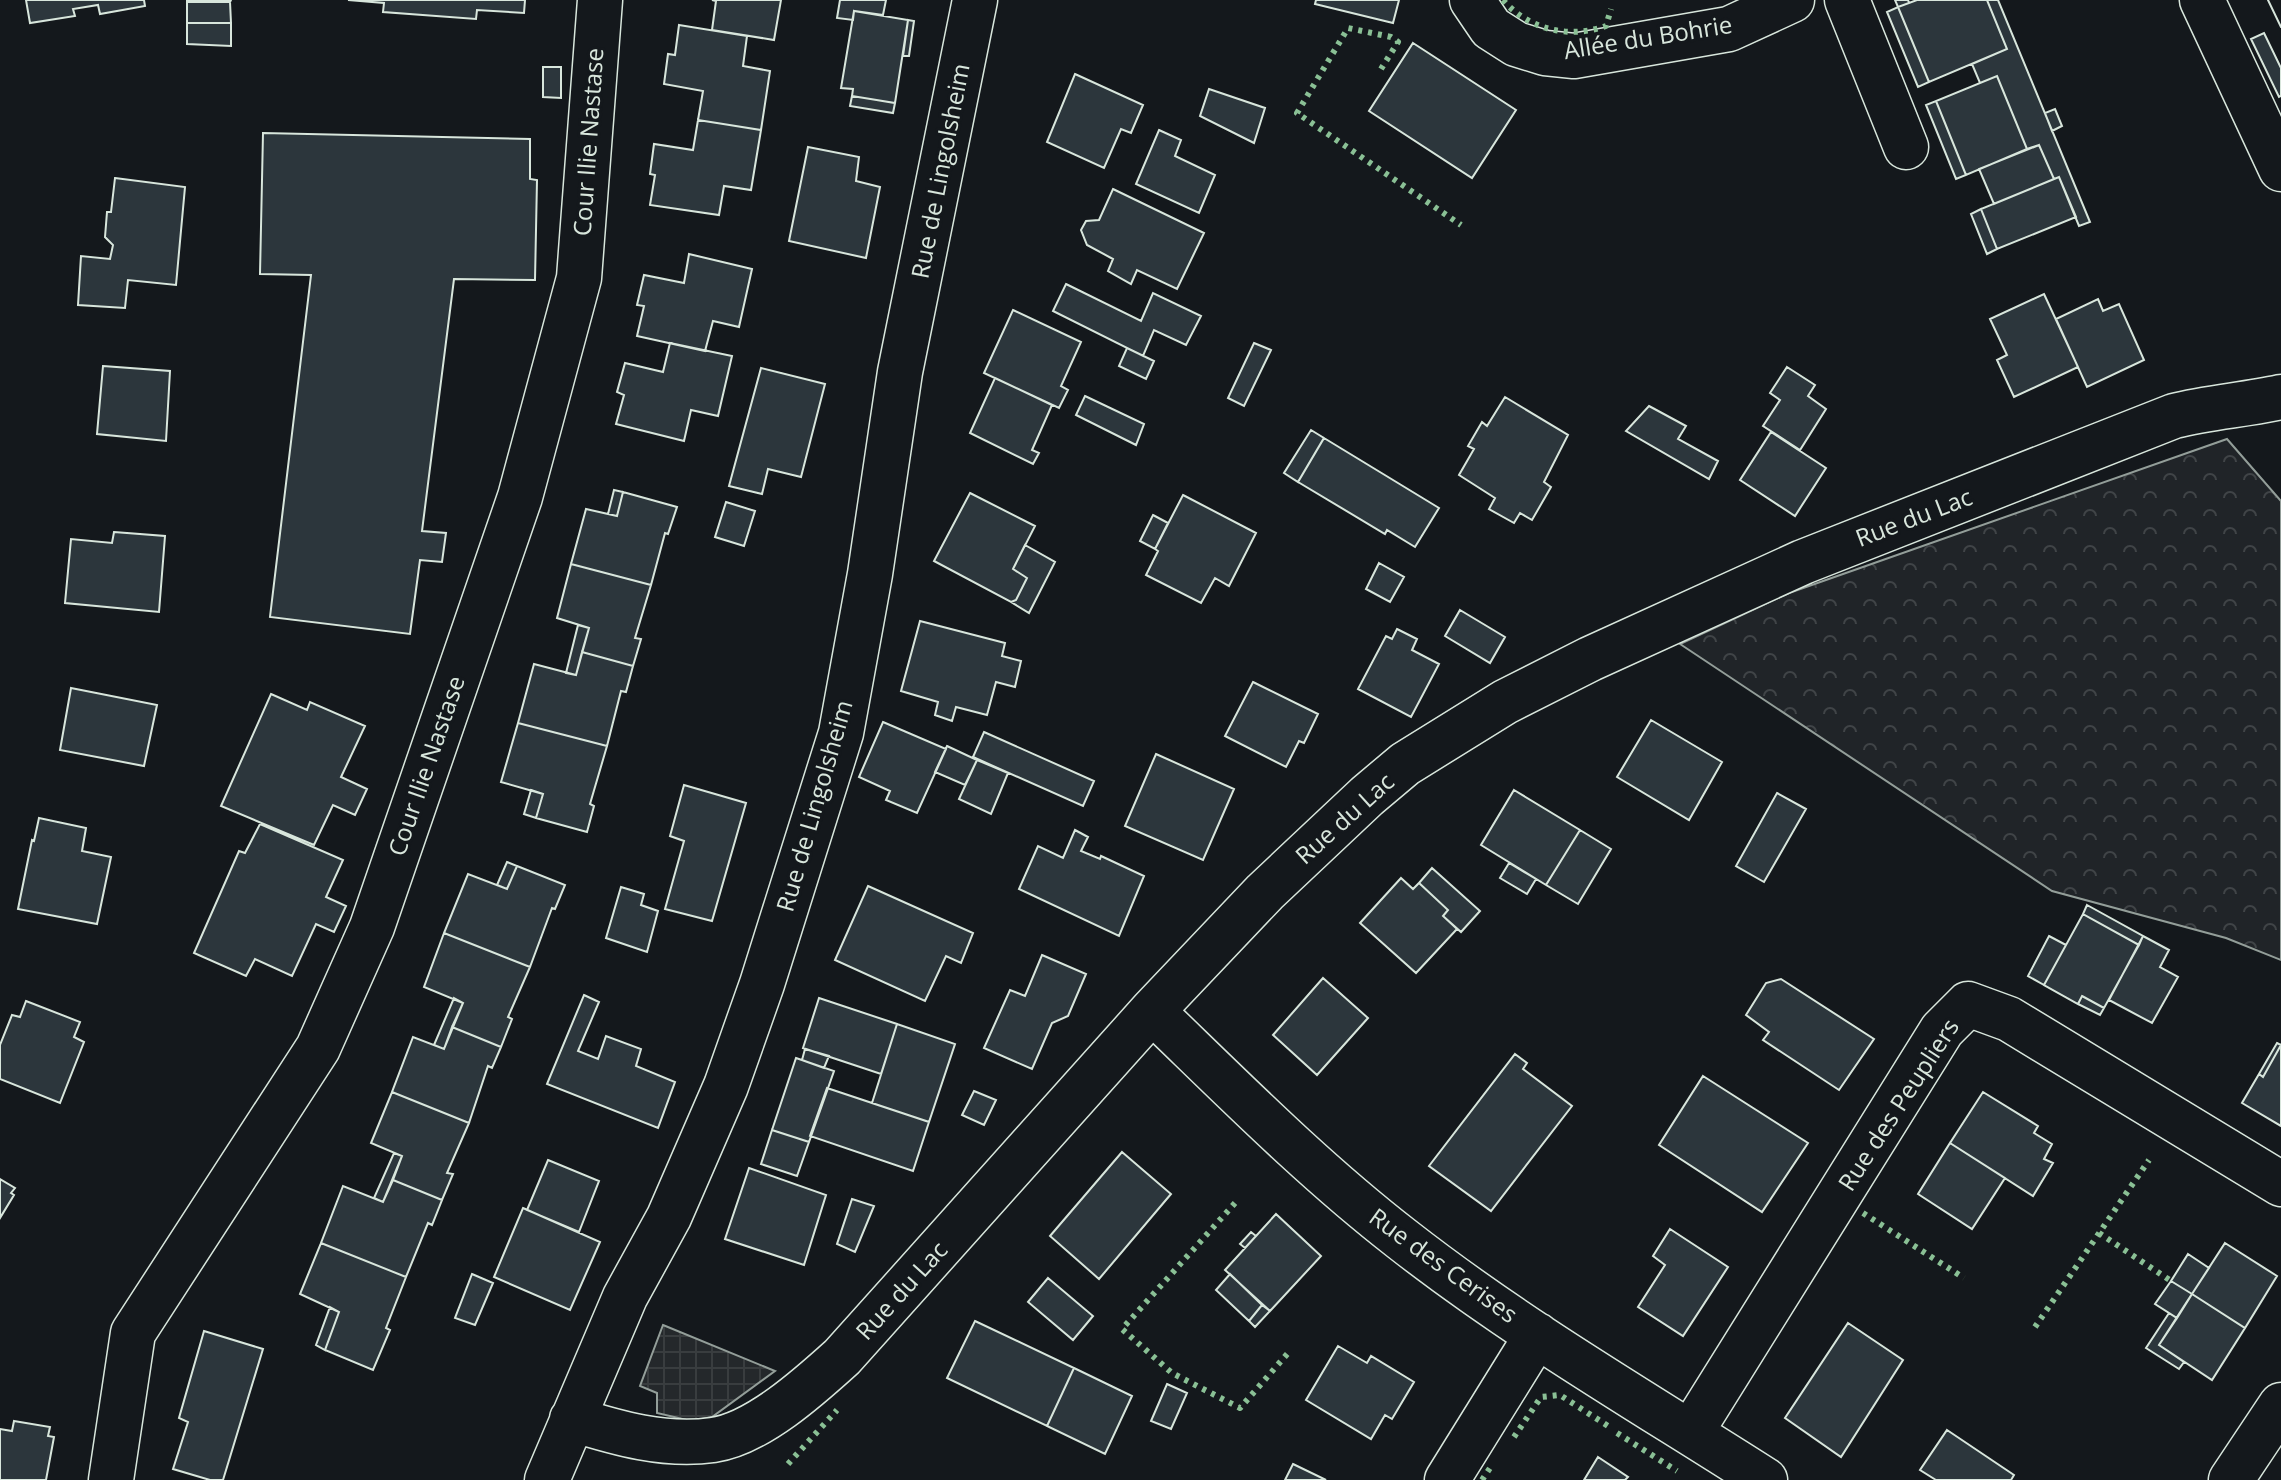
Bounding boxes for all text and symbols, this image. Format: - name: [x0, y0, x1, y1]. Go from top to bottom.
- street label: Allée du Bohrie: [1561, 7, 1734, 66]
- street label: Cour Ilie Nastase: [564, 47, 611, 237]
- street label: Rue de Lingolsheim: [902, 60, 977, 281]
- street label: Rue du Lac: [1850, 479, 1976, 554]
- street label: Cour Ilie Nastase: [379, 671, 472, 860]
- street label: Rue de Lingolsheim: [768, 696, 860, 915]
- street label: Rue du Lac: [1288, 765, 1400, 871]
- street label: Rue des Peupliers: [1830, 1012, 1966, 1197]
- street label: Rue des Cerises: [1363, 1200, 1525, 1330]
- street label: Rue du Lac: [848, 1234, 954, 1346]

